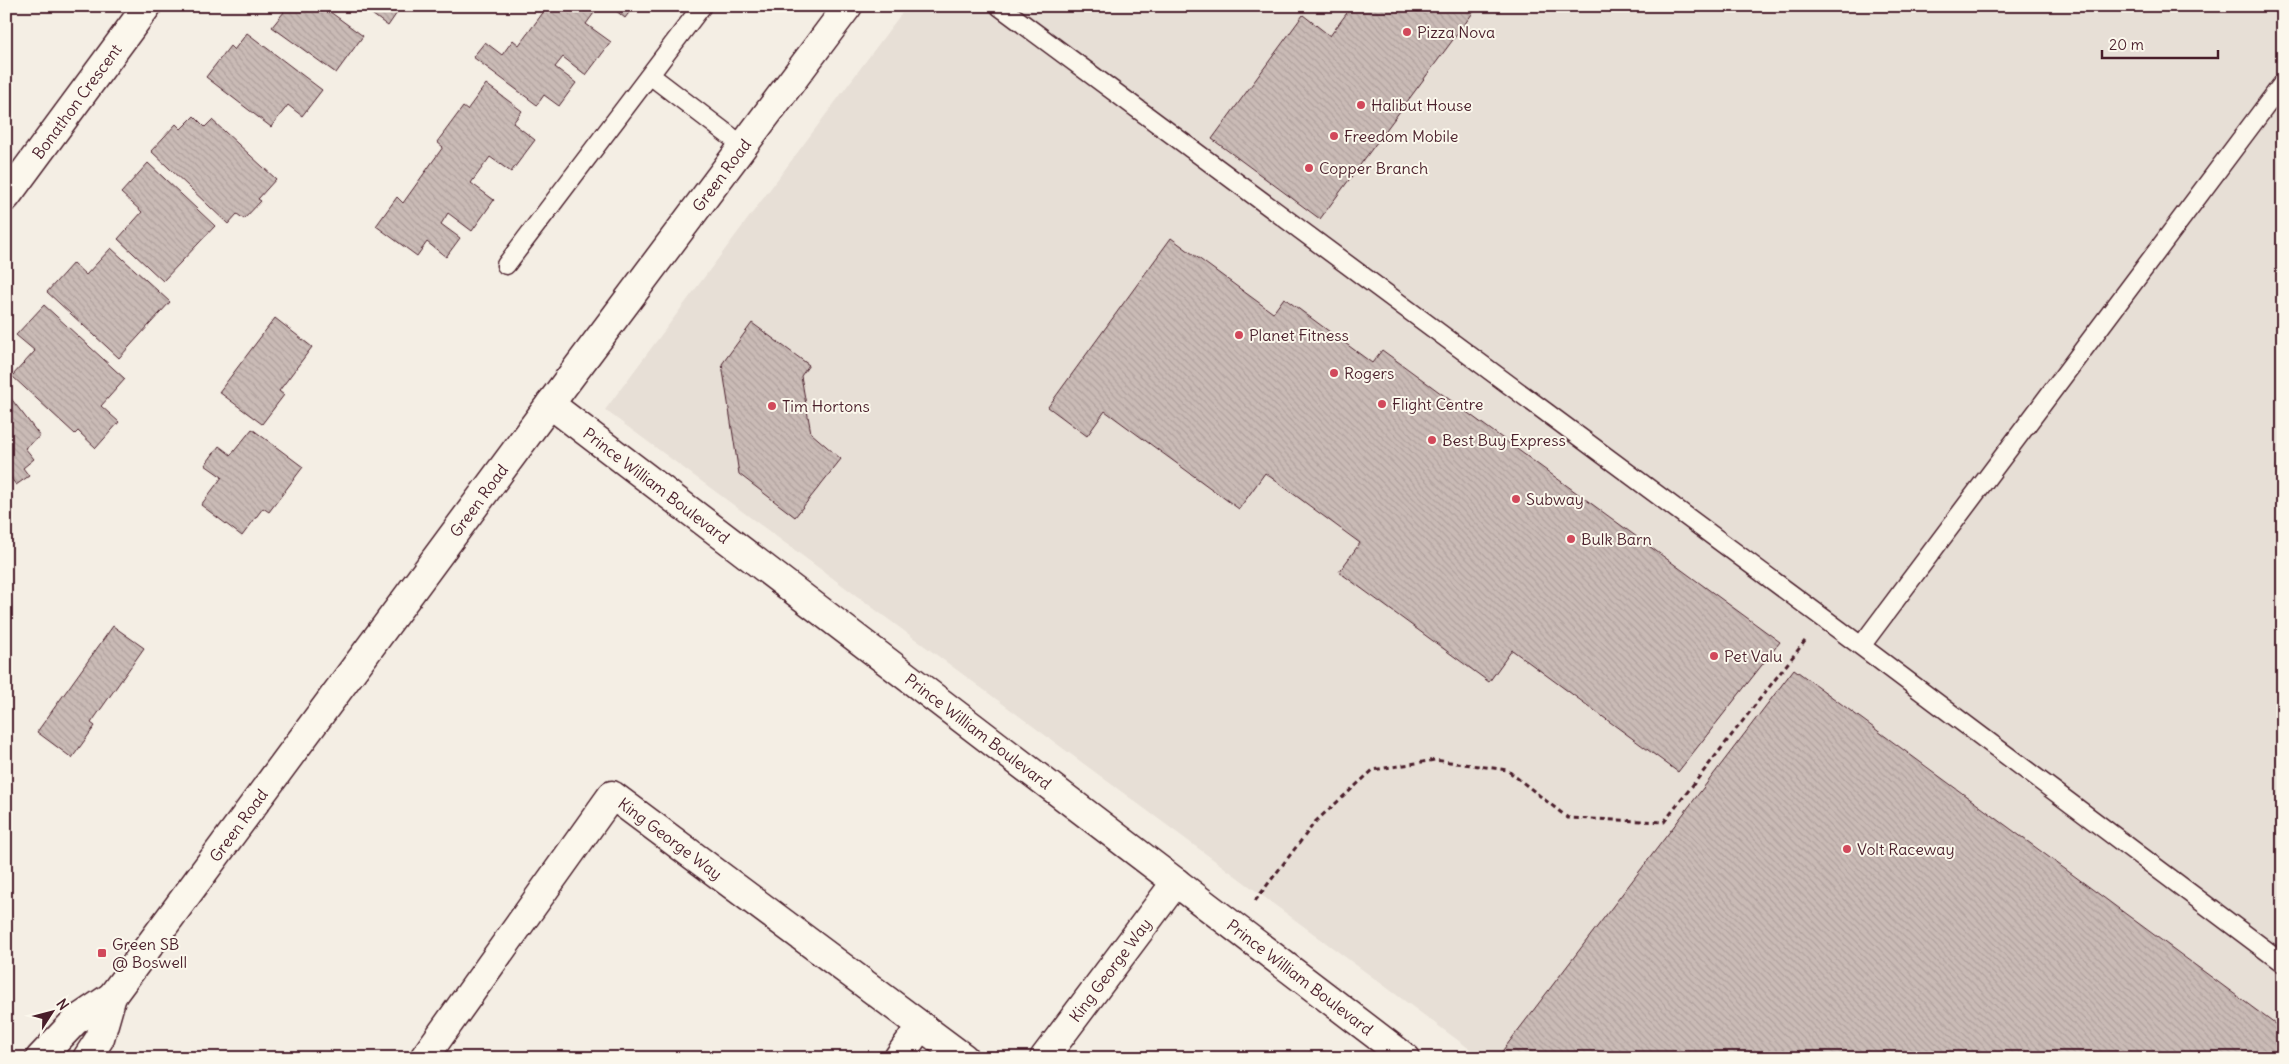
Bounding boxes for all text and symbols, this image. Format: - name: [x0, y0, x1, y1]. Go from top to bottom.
- place label: Pizza Nova: [1417, 22, 1495, 42]
- marker: Pizza Nova: [1401, 26, 1413, 38]
- scale bar: [2102, 28, 2218, 60]
- text: 20 m: [2109, 35, 2144, 54]
- street label: Bonathon Crescent: [28, 39, 126, 163]
- place label: Halibut House: [1371, 95, 1472, 115]
- marker: Halibut House: [1355, 99, 1367, 111]
- place label: Freedom Mobile: [1344, 126, 1458, 146]
- marker: Freedom Mobile: [1328, 130, 1340, 142]
- street label: Green Road: [688, 135, 755, 215]
- place label: Copper Branch: [1319, 158, 1428, 178]
- marker: Copper Branch: [1303, 162, 1315, 174]
- place label: Planet Fitness: [1249, 325, 1349, 345]
- marker: Planet Fitness: [1233, 329, 1245, 341]
- place label: Rogers: [1344, 363, 1394, 383]
- marker: Rogers: [1328, 367, 1340, 379]
- place label: Flight Centre: [1392, 394, 1483, 414]
- place label: Tim Hortons: [782, 396, 870, 416]
- marker: Flight Centre: [1376, 398, 1388, 410]
- marker: Tim Hortons: [766, 400, 778, 412]
- street label: Prince William Boulevard: [579, 423, 734, 548]
- place label: Best Buy Express: [1442, 430, 1566, 450]
- marker: Best Buy Express: [1426, 434, 1438, 446]
- street label: Green Road: [445, 460, 512, 541]
- place label: Subway: [1526, 489, 1584, 509]
- marker: Subway: [1510, 493, 1522, 505]
- place label: Bulk Barn: [1581, 529, 1652, 549]
- marker: Bulk Barn: [1565, 533, 1577, 545]
- place label: Pet Valu: [1724, 646, 1782, 666]
- marker: Pet Valu: [1708, 650, 1720, 662]
- street label: Prince William Boulevard: [901, 669, 1055, 793]
- street label: Green Road: [205, 785, 272, 866]
- street label: King George Way: [614, 793, 726, 884]
- place label: Volt Raceway: [1857, 839, 1955, 859]
- marker: Volt Raceway: [1841, 843, 1853, 855]
- street label: King George Way: [1065, 914, 1155, 1026]
- street label: Prince William Boulevard: [1223, 915, 1377, 1039]
- place label: Green SB @ Boswell: [112, 934, 187, 972]
- marker: Green SB @ Boswell: [96, 947, 108, 959]
- north arrow: [28, 986, 78, 1036]
- text: N: [52, 995, 73, 1014]

